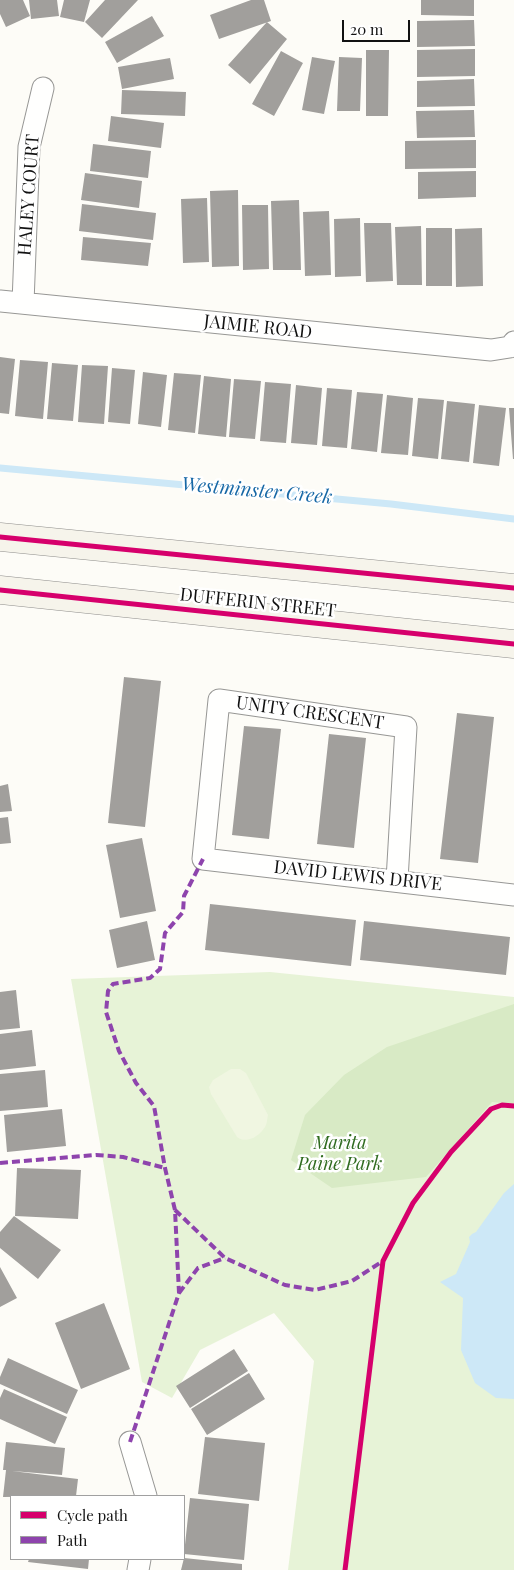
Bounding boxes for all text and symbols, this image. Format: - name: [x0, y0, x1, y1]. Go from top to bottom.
- scale bar: [344, 10, 412, 42]
- text: 20 m: [350, 19, 383, 39]
- street label: HALEY COURT: [14, 133, 44, 257]
- street label: JAIMIE ROAD: [203, 311, 313, 343]
- water label: Westminster Creek: [181, 473, 333, 509]
- street label: DUFFERIN STREET: [179, 584, 337, 622]
- street label: UNITY CRESCENT: [235, 692, 385, 734]
- street label: DAVID LEWIS DRIVE: [273, 856, 443, 896]
- park label: Marita Paine Park: [298, 1132, 382, 1174]
- legend: [10, 1495, 185, 1560]
- text: Cycle path: [57, 1505, 128, 1525]
- text: Path: [57, 1530, 87, 1550]

